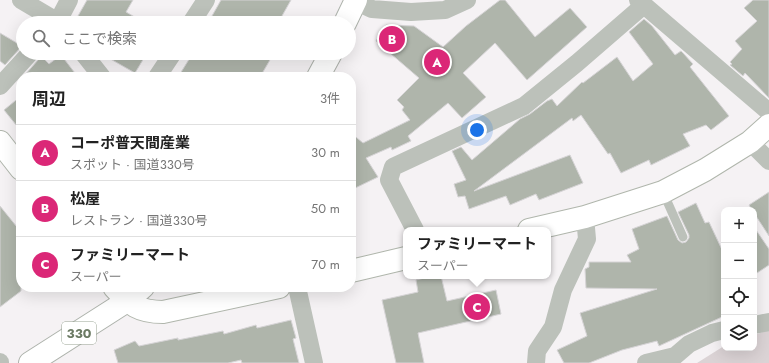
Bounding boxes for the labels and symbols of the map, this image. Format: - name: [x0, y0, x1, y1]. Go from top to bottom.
- pin: B: [379, 24, 405, 54]
- pin: A: [424, 47, 450, 77]
- your location: [467, 120, 487, 140]
- pin: C: [464, 292, 490, 322]
- road number: 330: [62, 322, 96, 344]

